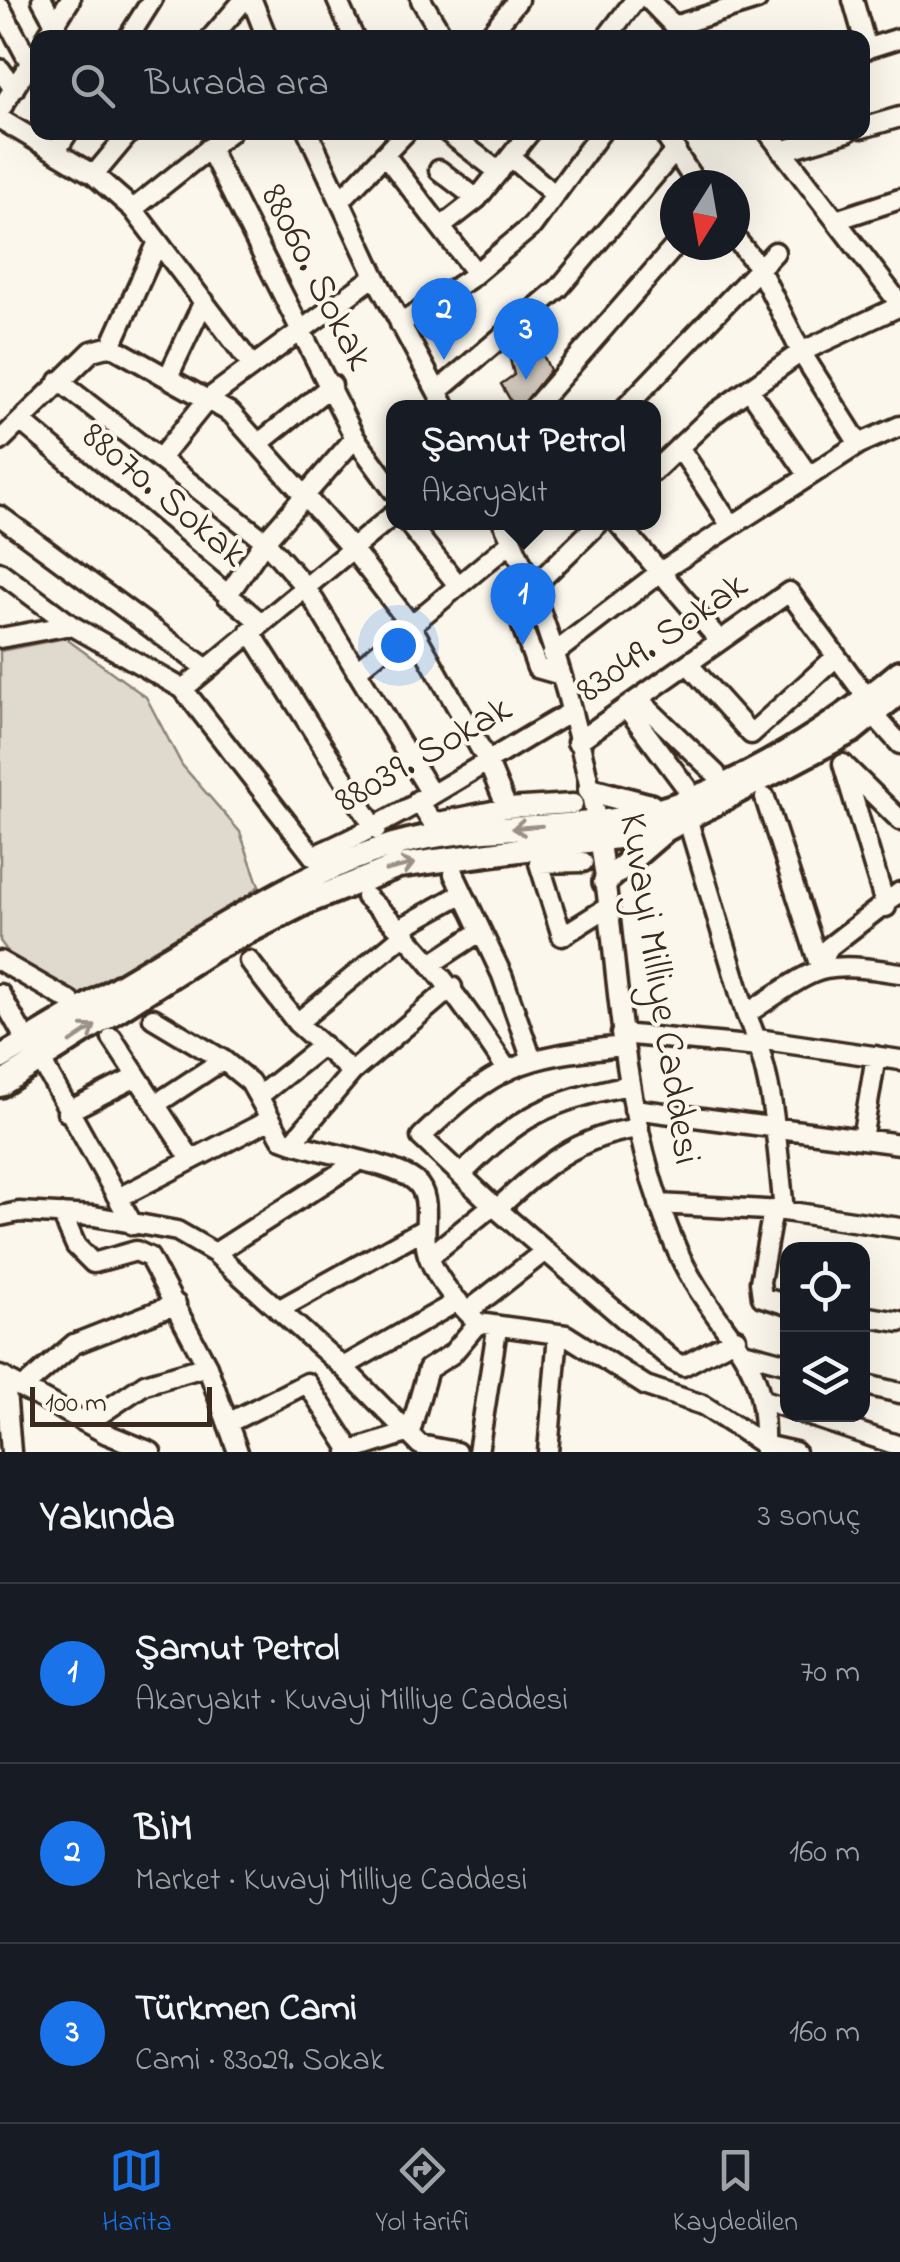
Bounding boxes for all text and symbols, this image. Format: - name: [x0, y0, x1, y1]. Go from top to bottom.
- search box: [30, 30, 870, 140]
- text: Burada ara: [145, 57, 329, 113]
- icon: search: [65, 58, 120, 113]
- north arrow: [660, 170, 750, 260]
- street label: 88060. Sokak: [243, 175, 387, 382]
- pin: 2: [412, 278, 476, 360]
- pin: 3: [494, 298, 558, 380]
- popup: [386, 400, 661, 530]
- street label: 88070. Sokak: [67, 409, 259, 584]
- text: Şamut Petrol: [421, 414, 626, 470]
- text: Akaryakıt: [421, 470, 548, 517]
- street label: 83049. Sokak: [565, 558, 761, 720]
- pin: 1: [490, 562, 556, 645]
- your location: [373, 620, 424, 671]
- street label: 88039. Sokak: [324, 681, 524, 831]
- street label: Kuvayi Milliye Caddesi: [601, 809, 715, 1169]
- one-way arrow: [512, 817, 544, 836]
- one-way arrow: [384, 857, 415, 876]
- one-way arrow: [68, 1023, 96, 1044]
- map controls: [780, 1242, 870, 1422]
- button: locate: [780, 1242, 870, 1332]
- button: layers: [780, 1332, 870, 1422]
- scale bar: [30, 1382, 212, 1426]
- text: 100 m: [45, 1384, 107, 1425]
- text: Yakında: [40, 1487, 175, 1548]
- text: 3 sonuç: [758, 1494, 860, 1541]
- text: Şamut Petrol: [135, 1622, 340, 1678]
- text: 1: [67, 1650, 78, 1697]
- text: 70 m: [800, 1650, 860, 1697]
- text: Akaryakıt · Kuvayi Milliye Caddesi: [135, 1678, 568, 1725]
- text: BİM: [135, 1802, 193, 1858]
- text: 2: [65, 1830, 80, 1877]
- text: 160 m: [789, 1830, 860, 1877]
- text: Market · Kuvayi Milliye Caddesi: [135, 1858, 527, 1905]
- text: Türkmen Cami: [135, 1982, 357, 2038]
- text: 3: [66, 2010, 79, 2057]
- text: 160 m: [789, 2010, 860, 2057]
- text: Cami · 83029. Sokak: [135, 2038, 384, 2085]
- tab: Harita: [102, 2143, 172, 2244]
- tab: Yol tarifi: [375, 2143, 469, 2244]
- tab: Kaydedilen: [673, 2143, 798, 2244]

